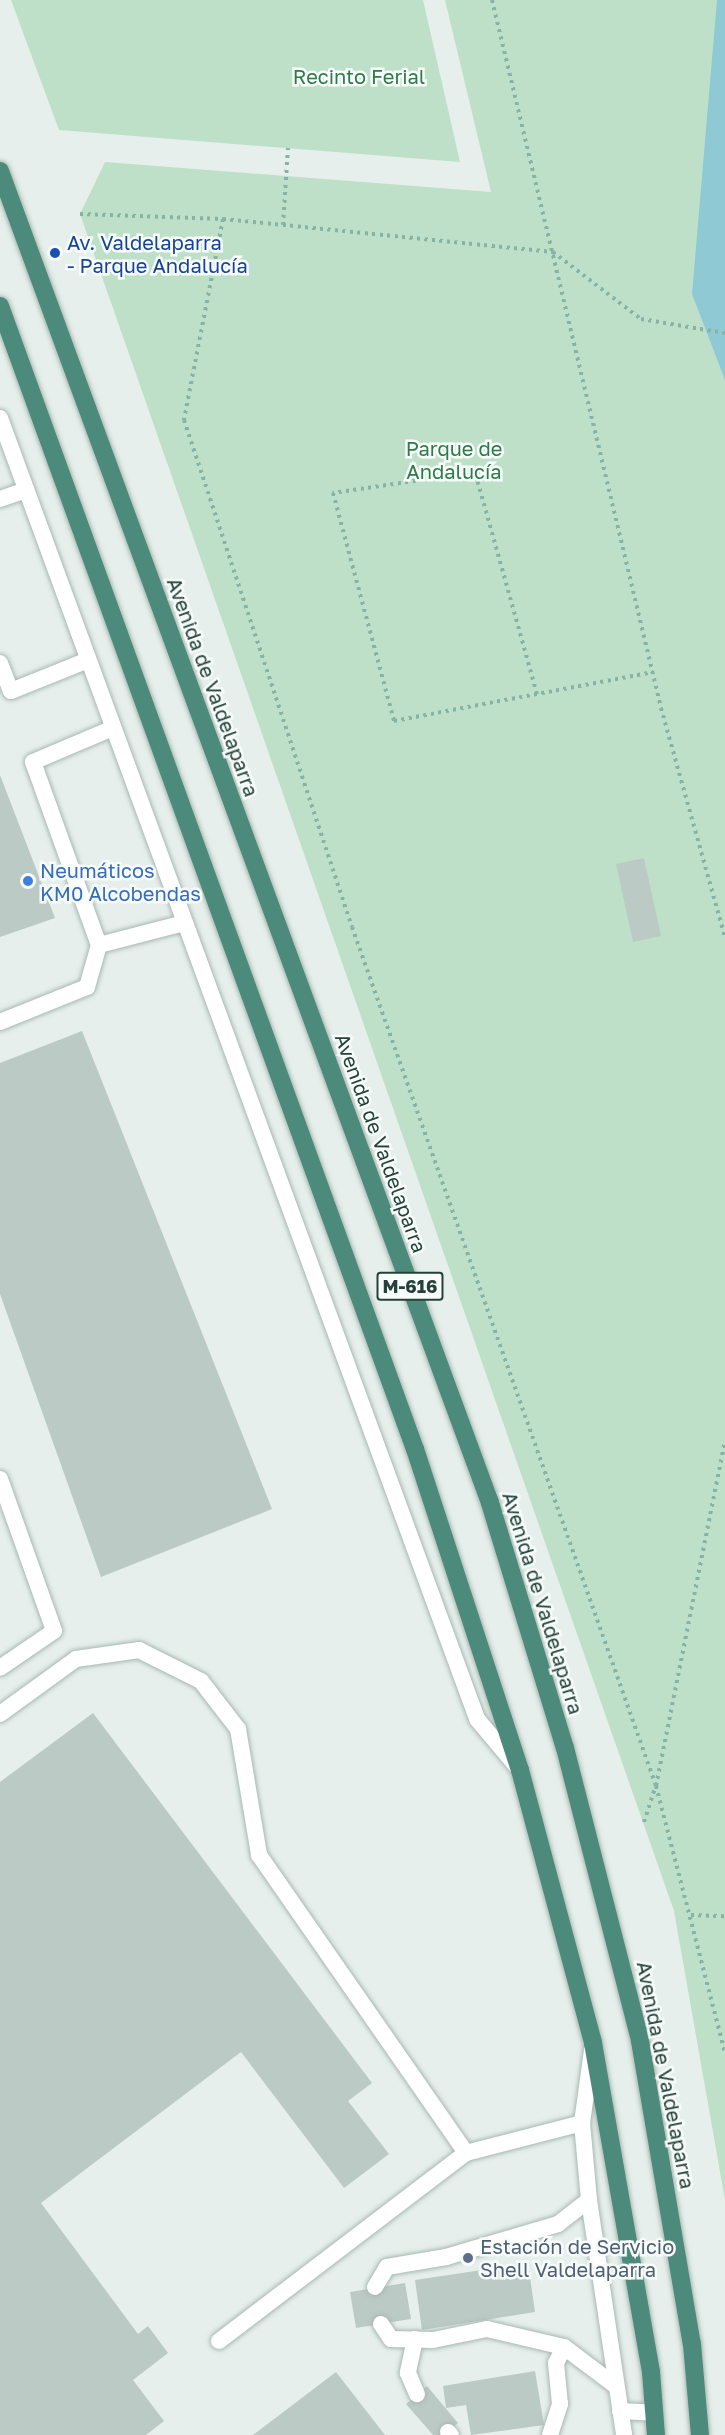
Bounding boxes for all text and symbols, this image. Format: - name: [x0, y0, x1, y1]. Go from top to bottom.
- park label: Recinto Ferial: [293, 64, 425, 88]
- place label: Av. Valdelaparra - Parque Andalucía: [67, 230, 248, 277]
- marker: Av. Valdelaparra - Parque Andalucía: [48, 246, 62, 260]
- park label: Parque de Andalucía: [406, 437, 502, 484]
- street label: Avenida de Valdelaparra: [162, 574, 264, 800]
- place label: Neumáticos KM0 Alcobendas: [40, 858, 201, 905]
- marker: Neumáticos KM0 Alcobendas: [21, 874, 35, 888]
- street label: Avenida de Valdelaparra: [330, 1030, 432, 1256]
- road number: M-616: [376, 1271, 444, 1301]
- street label: Avenida de Valdelaparra: [498, 1489, 588, 1717]
- street label: Avenida de Valdelaparra: [632, 1959, 700, 2191]
- place label: Estación de Servicio Shell Valdelaparra: [480, 2234, 674, 2281]
- marker: Estación de Servicio Shell Valdelaparra: [461, 2251, 475, 2265]

